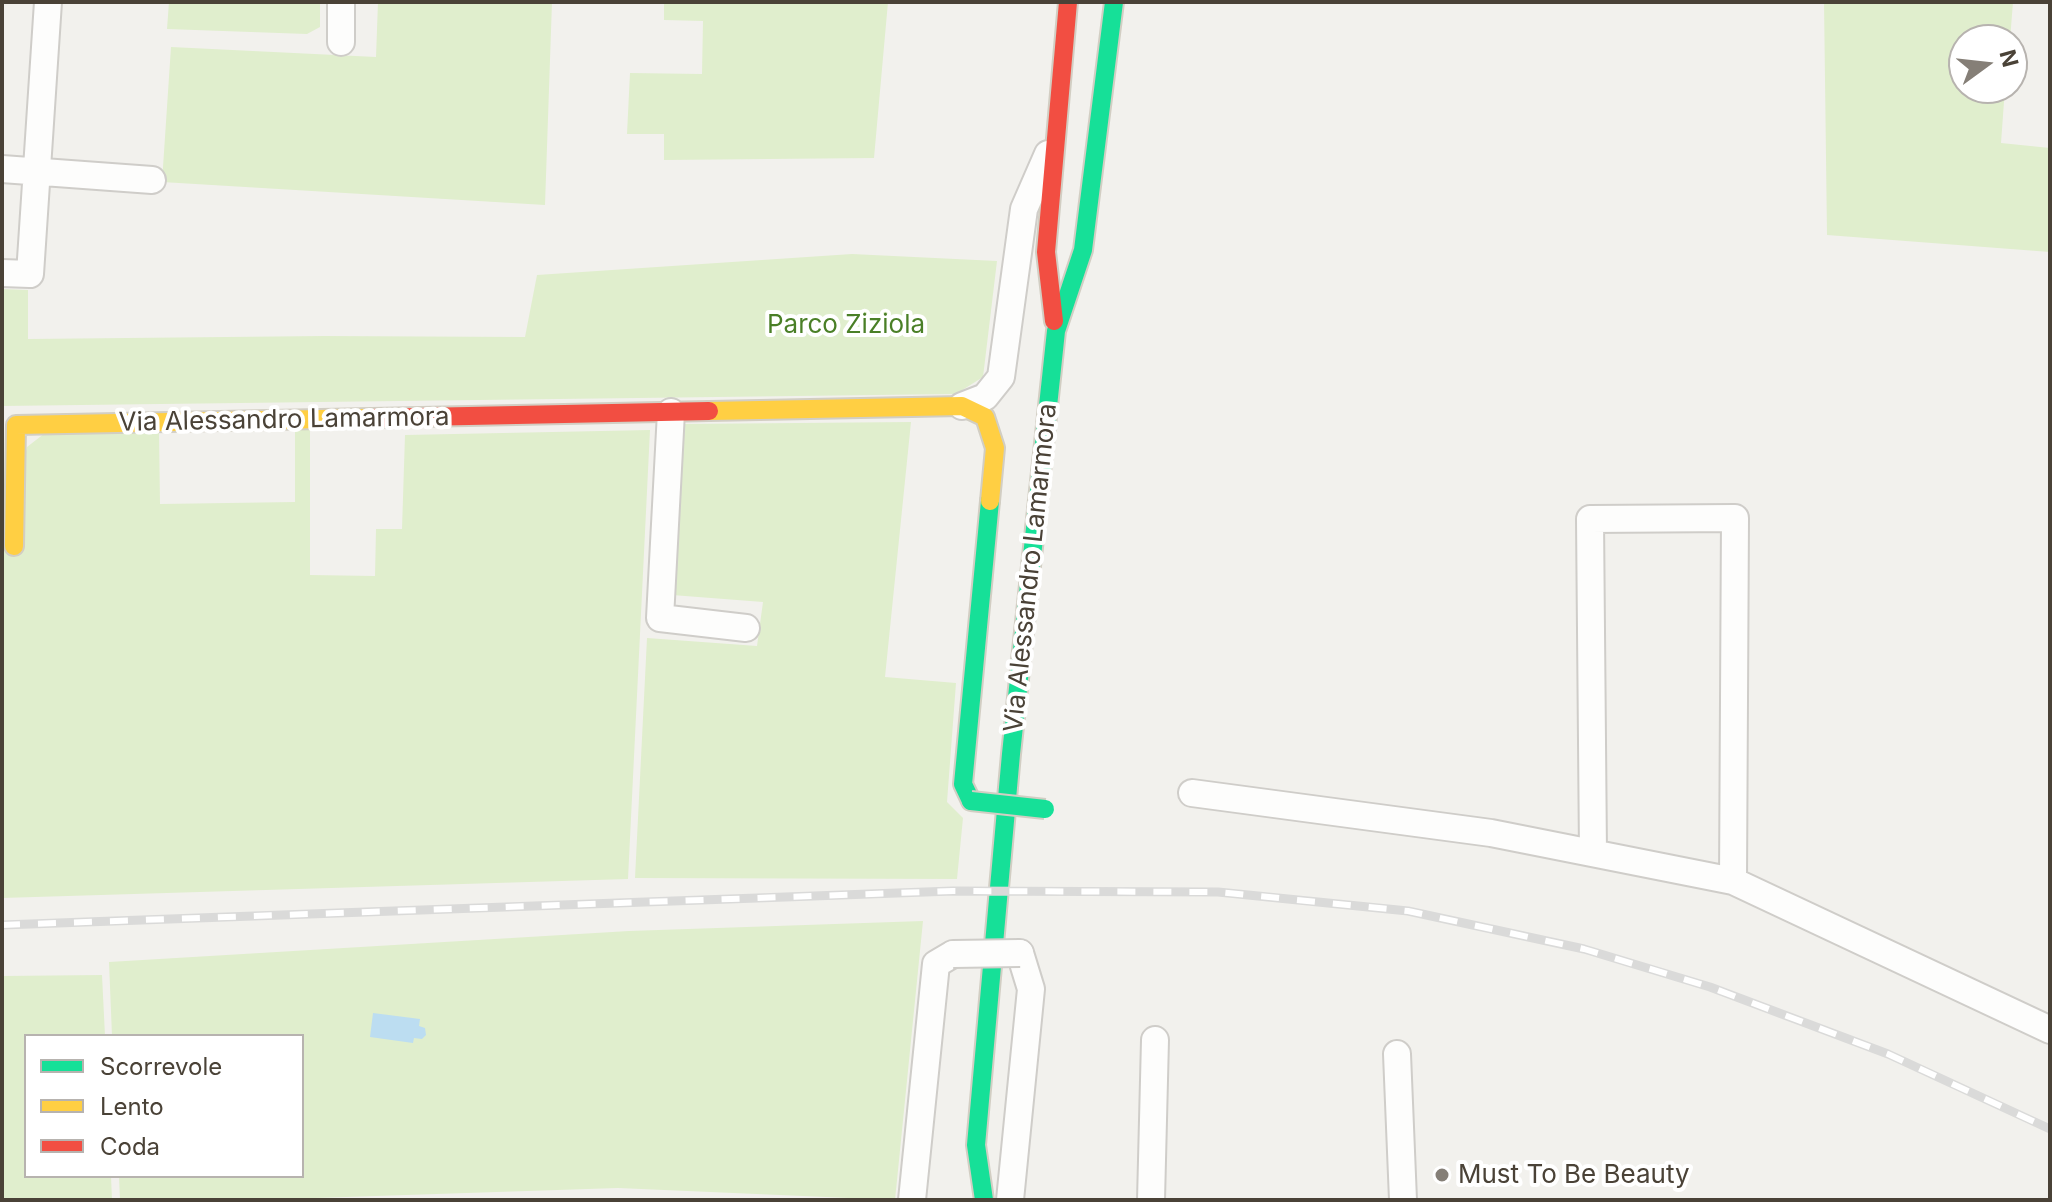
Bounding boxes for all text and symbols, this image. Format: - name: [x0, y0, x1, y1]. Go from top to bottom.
- north arrow: [1948, 24, 2028, 104]
- text: N: [1995, 47, 2024, 70]
- park label: Parco Ziziola: [767, 309, 925, 341]
- street label: Via Alessandro Lamarmora: [118, 402, 450, 438]
- street label: Via Alessandro Lamarmora: [998, 402, 1064, 734]
- legend: [24, 1034, 304, 1178]
- text: Scorrevole: [100, 1052, 222, 1081]
- text: Lento: [100, 1092, 164, 1121]
- text: Coda: [100, 1132, 160, 1161]
- place label: Must To Be Beauty: [1458, 1159, 1690, 1191]
- marker: Must To Be Beauty: [1433, 1166, 1451, 1184]

